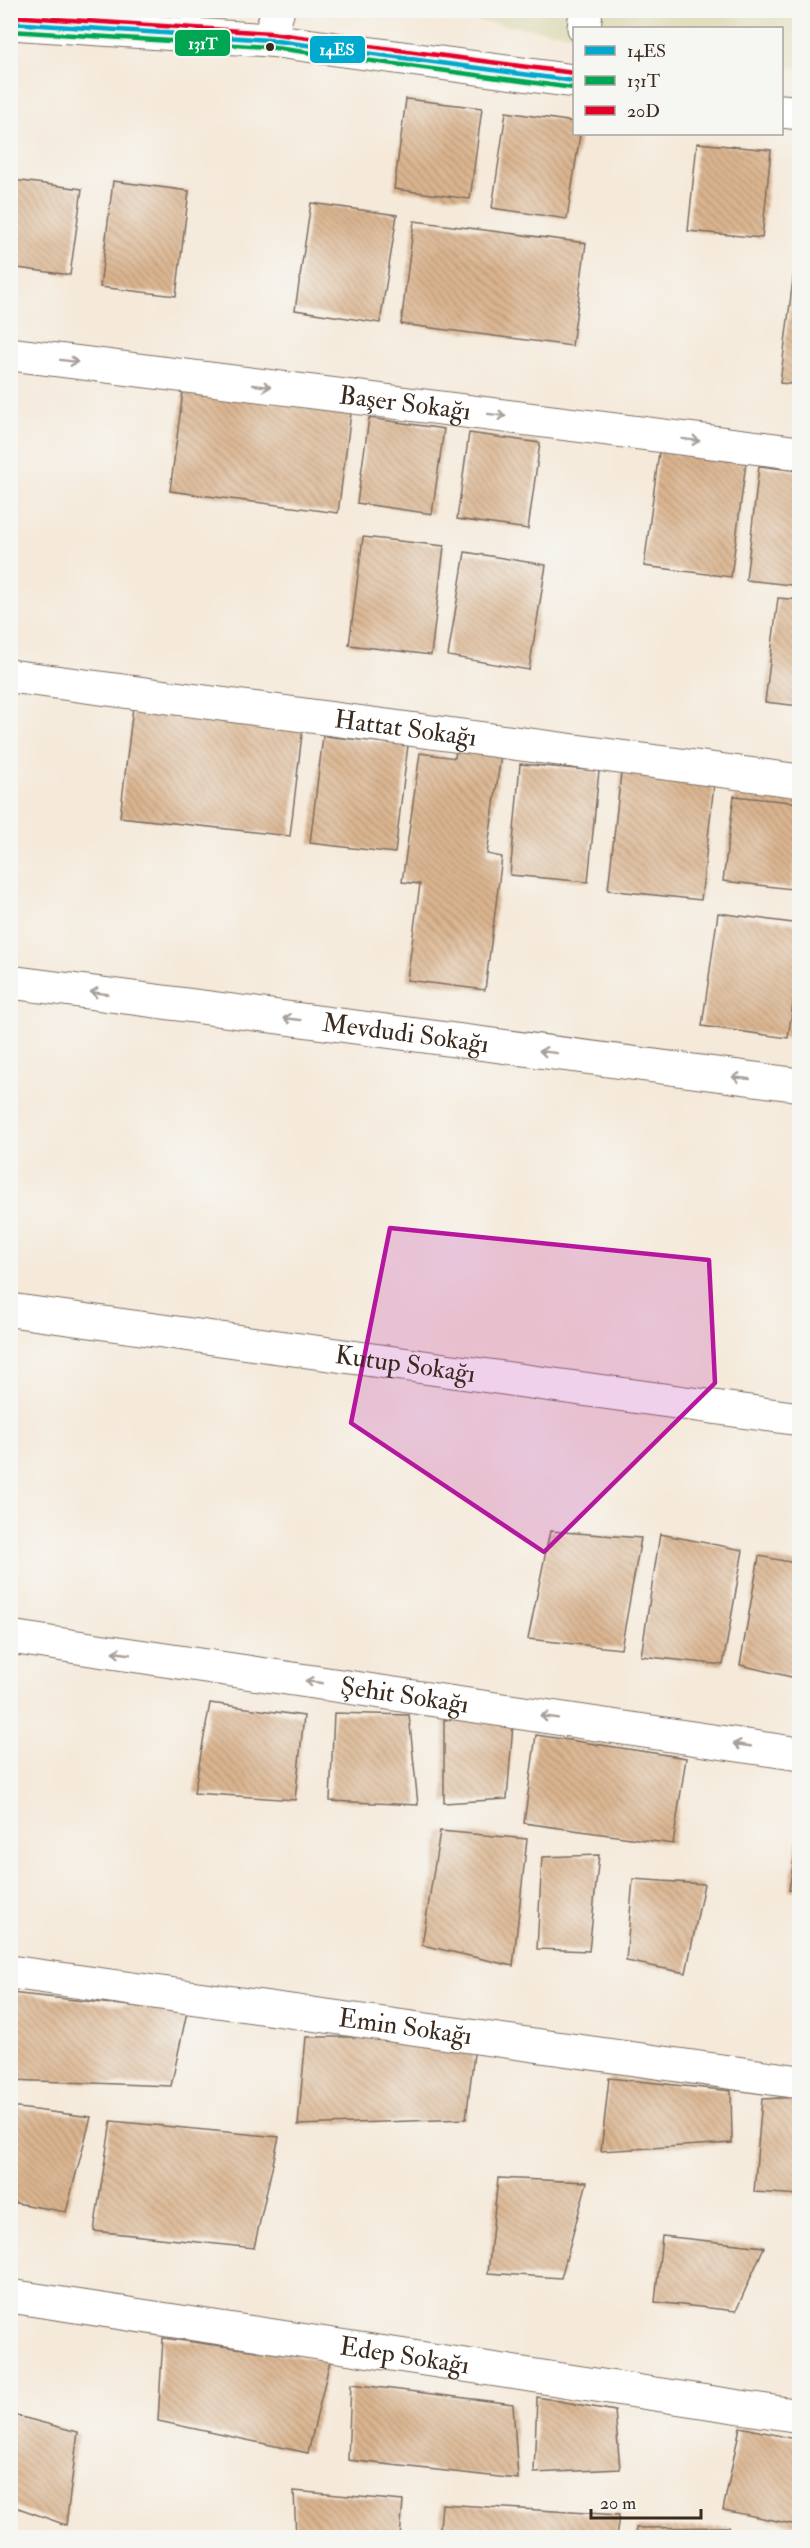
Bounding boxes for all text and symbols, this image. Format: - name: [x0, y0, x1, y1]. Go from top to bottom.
- legend: [573, 27, 783, 135]
- line badge: 131T: [174, 29, 231, 57]
- text: 131T: [188, 34, 219, 54]
- line badge: 14ES: [309, 35, 366, 64]
- text: 14ES: [320, 40, 354, 60]
- text: 14ES: [627, 40, 666, 63]
- unlabelled marker: [264, 41, 276, 53]
- text: 131T: [627, 70, 661, 93]
- text: 20D: [627, 100, 660, 123]
- one-way arrow: [58, 356, 78, 367]
- street label: Başer Sokağı: [337, 379, 473, 428]
- one-way arrow: [252, 380, 271, 391]
- one-way arrow: [487, 410, 507, 421]
- one-way arrow: [680, 434, 700, 445]
- street label: Hattat Sokağı: [333, 703, 479, 754]
- one-way arrow: [90, 988, 109, 999]
- street label: Mevdudi Sokağı: [321, 1007, 491, 1060]
- one-way arrow: [283, 1013, 303, 1024]
- one-way arrow: [539, 1047, 559, 1058]
- one-way arrow: [732, 1072, 752, 1083]
- street label: Kutup Sokağı: [333, 1339, 477, 1390]
- one-way arrow: [112, 1648, 132, 1659]
- street label: Şehit Sokağı: [338, 1670, 471, 1721]
- one-way arrow: [305, 1676, 325, 1687]
- one-way arrow: [539, 1711, 559, 1722]
- one-way arrow: [732, 1740, 752, 1751]
- street label: Emin Sokağı: [336, 2002, 474, 2052]
- street label: Edep Sokağı: [338, 2330, 471, 2382]
- scale bar: [591, 2482, 700, 2520]
- text: 20 m: [600, 2492, 636, 2515]

